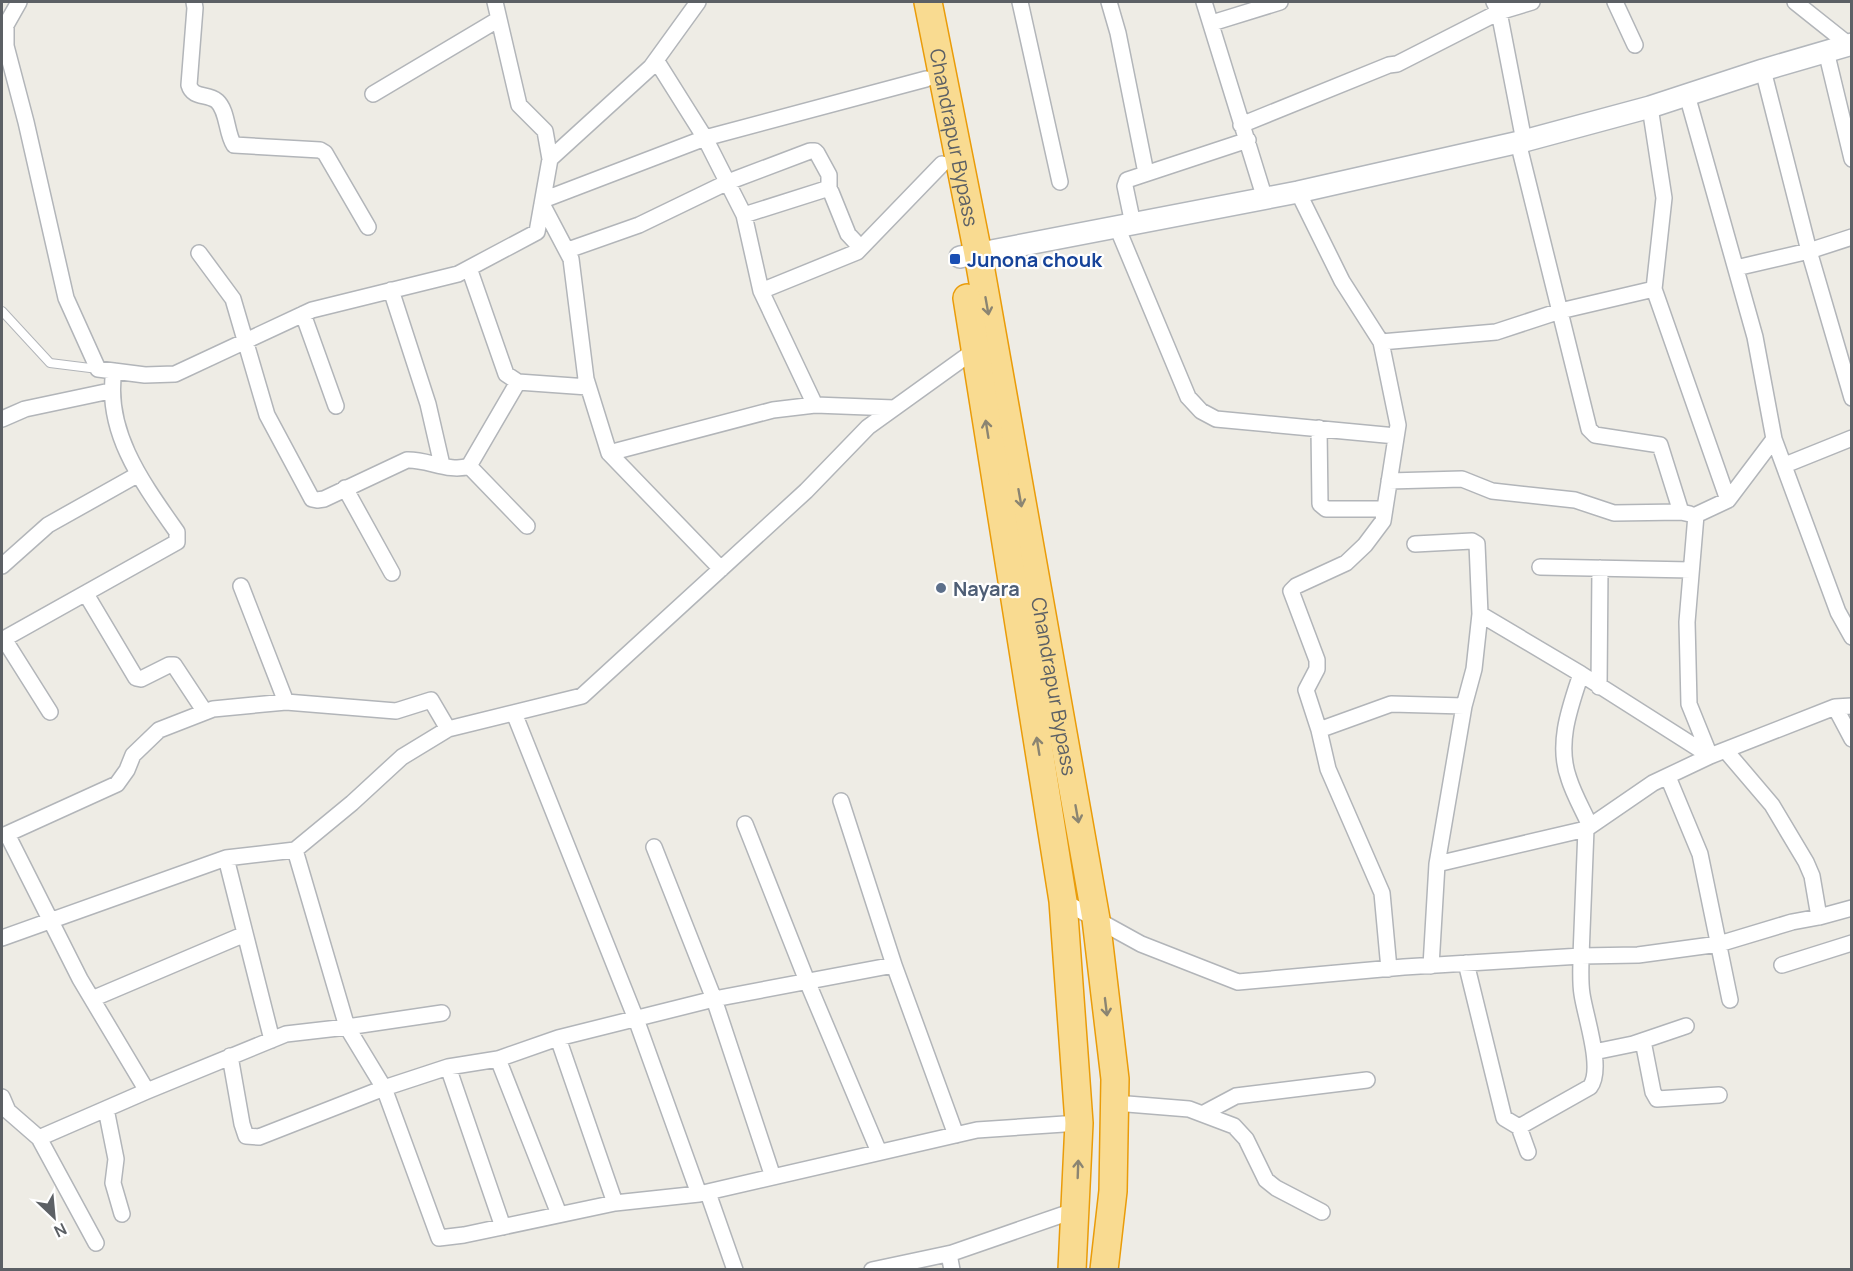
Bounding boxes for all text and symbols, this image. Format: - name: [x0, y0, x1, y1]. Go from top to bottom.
- street label: Chandrapur Bypass: [924, 46, 986, 229]
- place label: Junona chouk: [967, 246, 1103, 273]
- marker: Junona chouk: [948, 252, 962, 266]
- one-way arrow: [982, 296, 993, 316]
- one-way arrow: [982, 419, 993, 439]
- one-way arrow: [1015, 488, 1026, 508]
- place label: Nayara: [953, 575, 1020, 602]
- marker: Nayara: [934, 581, 948, 595]
- street label: Chandrapur Bypass: [1026, 595, 1084, 778]
- one-way arrow: [1032, 736, 1043, 756]
- one-way arrow: [1072, 804, 1083, 824]
- one-way arrow: [1101, 997, 1112, 1016]
- one-way arrow: [1072, 1160, 1083, 1180]
- north arrow: [24, 1187, 84, 1247]
- text: N: [51, 1218, 71, 1243]

